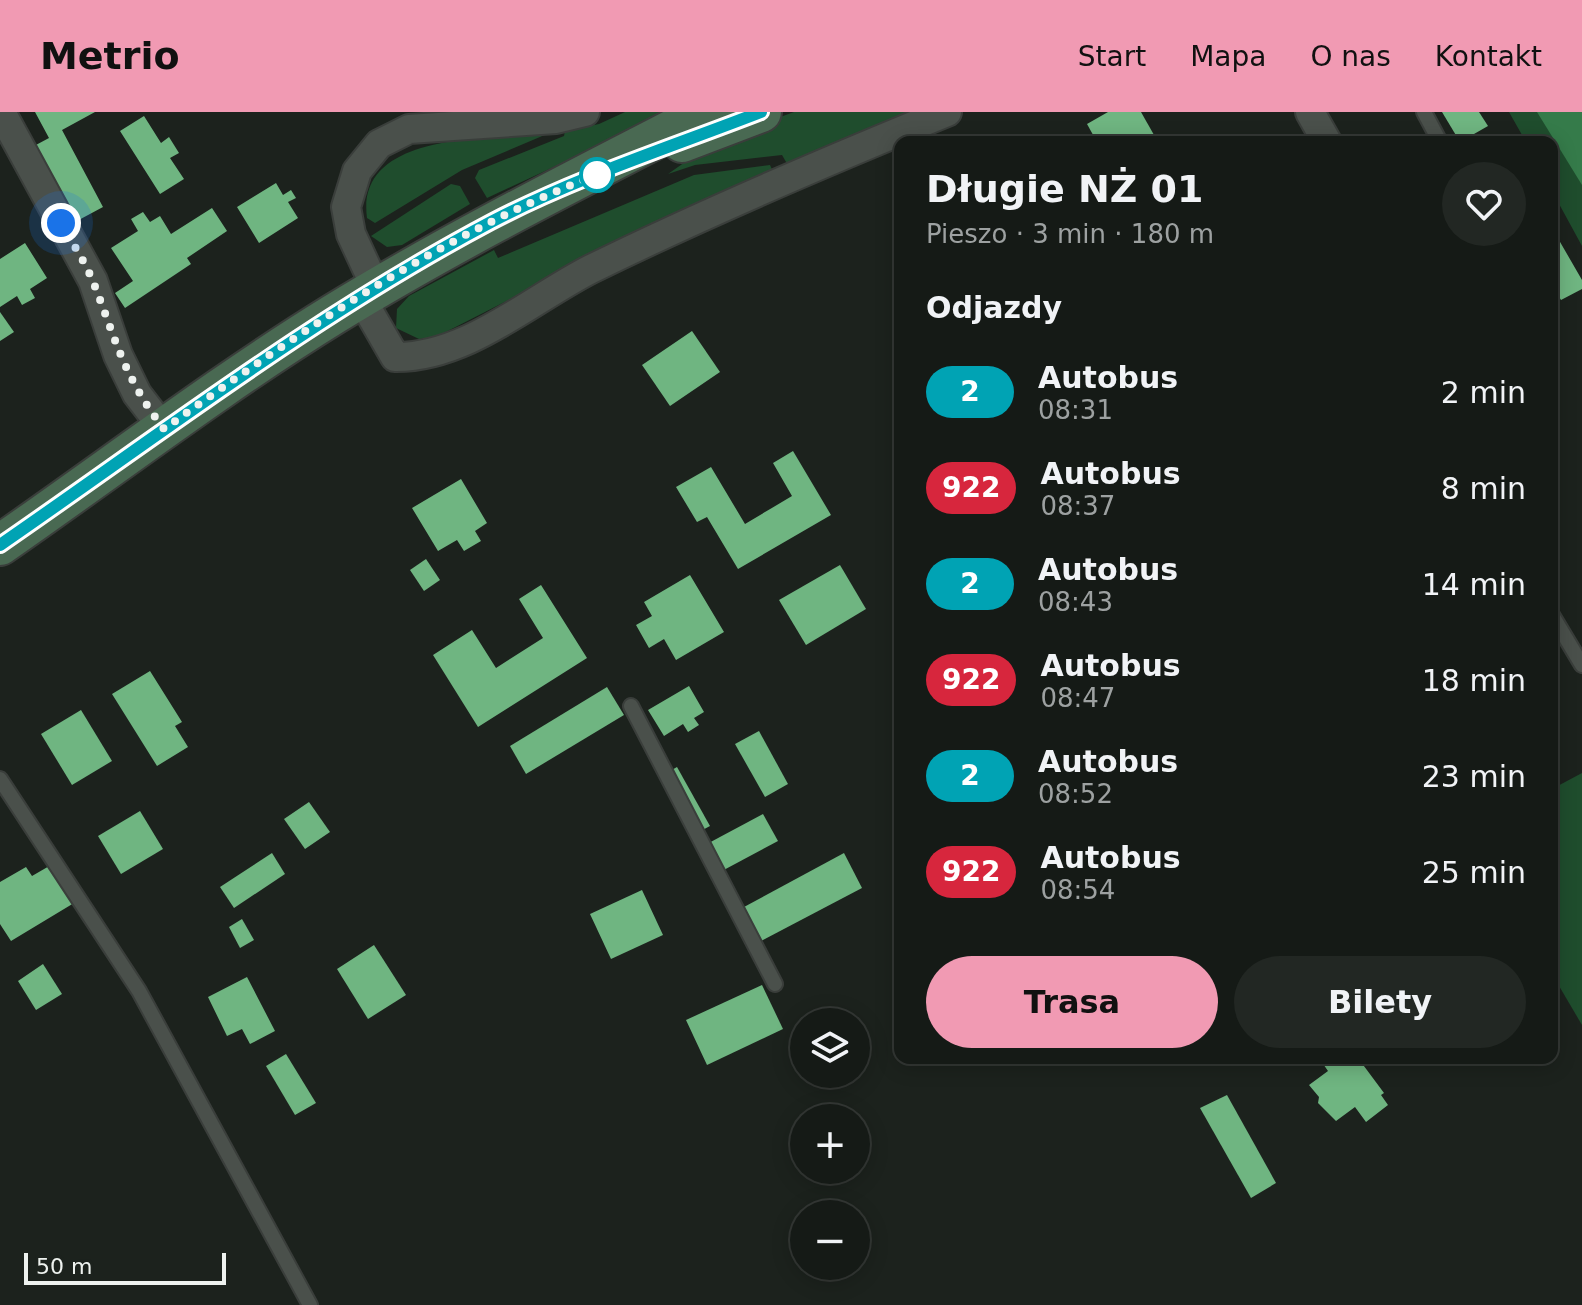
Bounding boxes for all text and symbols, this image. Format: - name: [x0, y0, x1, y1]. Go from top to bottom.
- text: Metrio: [40, 34, 180, 78]
- text: Start: [1078, 40, 1146, 73]
- text: Mapa: [1190, 40, 1266, 73]
- text: O nas: [1310, 40, 1391, 73]
- text: Kontakt: [1435, 40, 1542, 73]
- unlabelled marker: [580, 158, 614, 192]
- button: heart: [1442, 162, 1526, 246]
- text: Długie NŻ 01: [926, 167, 1203, 211]
- your location: [41, 203, 81, 243]
- text: Pieszo · 3 min · 180 m: [926, 219, 1214, 249]
- text: Odjazdy: [926, 290, 1062, 325]
- text: Autobus: [1038, 360, 1178, 395]
- text: 2: [960, 375, 980, 408]
- text: 2 min: [1441, 375, 1526, 410]
- text: 08:31: [1038, 395, 1113, 425]
- text: Autobus: [1040, 456, 1181, 491]
- text: 922: [942, 471, 1000, 504]
- text: 8 min: [1441, 471, 1526, 506]
- text: 08:37: [1040, 491, 1115, 521]
- text: Autobus: [1038, 552, 1178, 587]
- text: 2: [960, 567, 980, 600]
- text: 14 min: [1422, 567, 1526, 602]
- text: 08:43: [1038, 587, 1113, 617]
- text: Autobus: [1040, 648, 1181, 683]
- text: 922: [942, 663, 1000, 696]
- text: 18 min: [1422, 663, 1526, 698]
- text: 08:47: [1040, 683, 1115, 713]
- text: Autobus: [1038, 744, 1178, 779]
- text: 2: [960, 759, 980, 792]
- text: 23 min: [1422, 759, 1526, 794]
- text: 08:52: [1038, 779, 1113, 809]
- text: Autobus: [1040, 840, 1181, 875]
- text: 922: [942, 855, 1000, 888]
- text: 25 min: [1422, 855, 1526, 890]
- text: 08:54: [1040, 875, 1115, 905]
- button: Trasa: [926, 956, 1218, 1048]
- button: Bilety: [1234, 956, 1526, 1048]
- map controls: [790, 1008, 870, 1280]
- button: layers: [790, 1008, 870, 1088]
- button: +: [790, 1104, 870, 1184]
- button: −: [790, 1200, 870, 1280]
- scale bar: [24, 1249, 226, 1285]
- text: 50 m: [36, 1254, 92, 1279]

